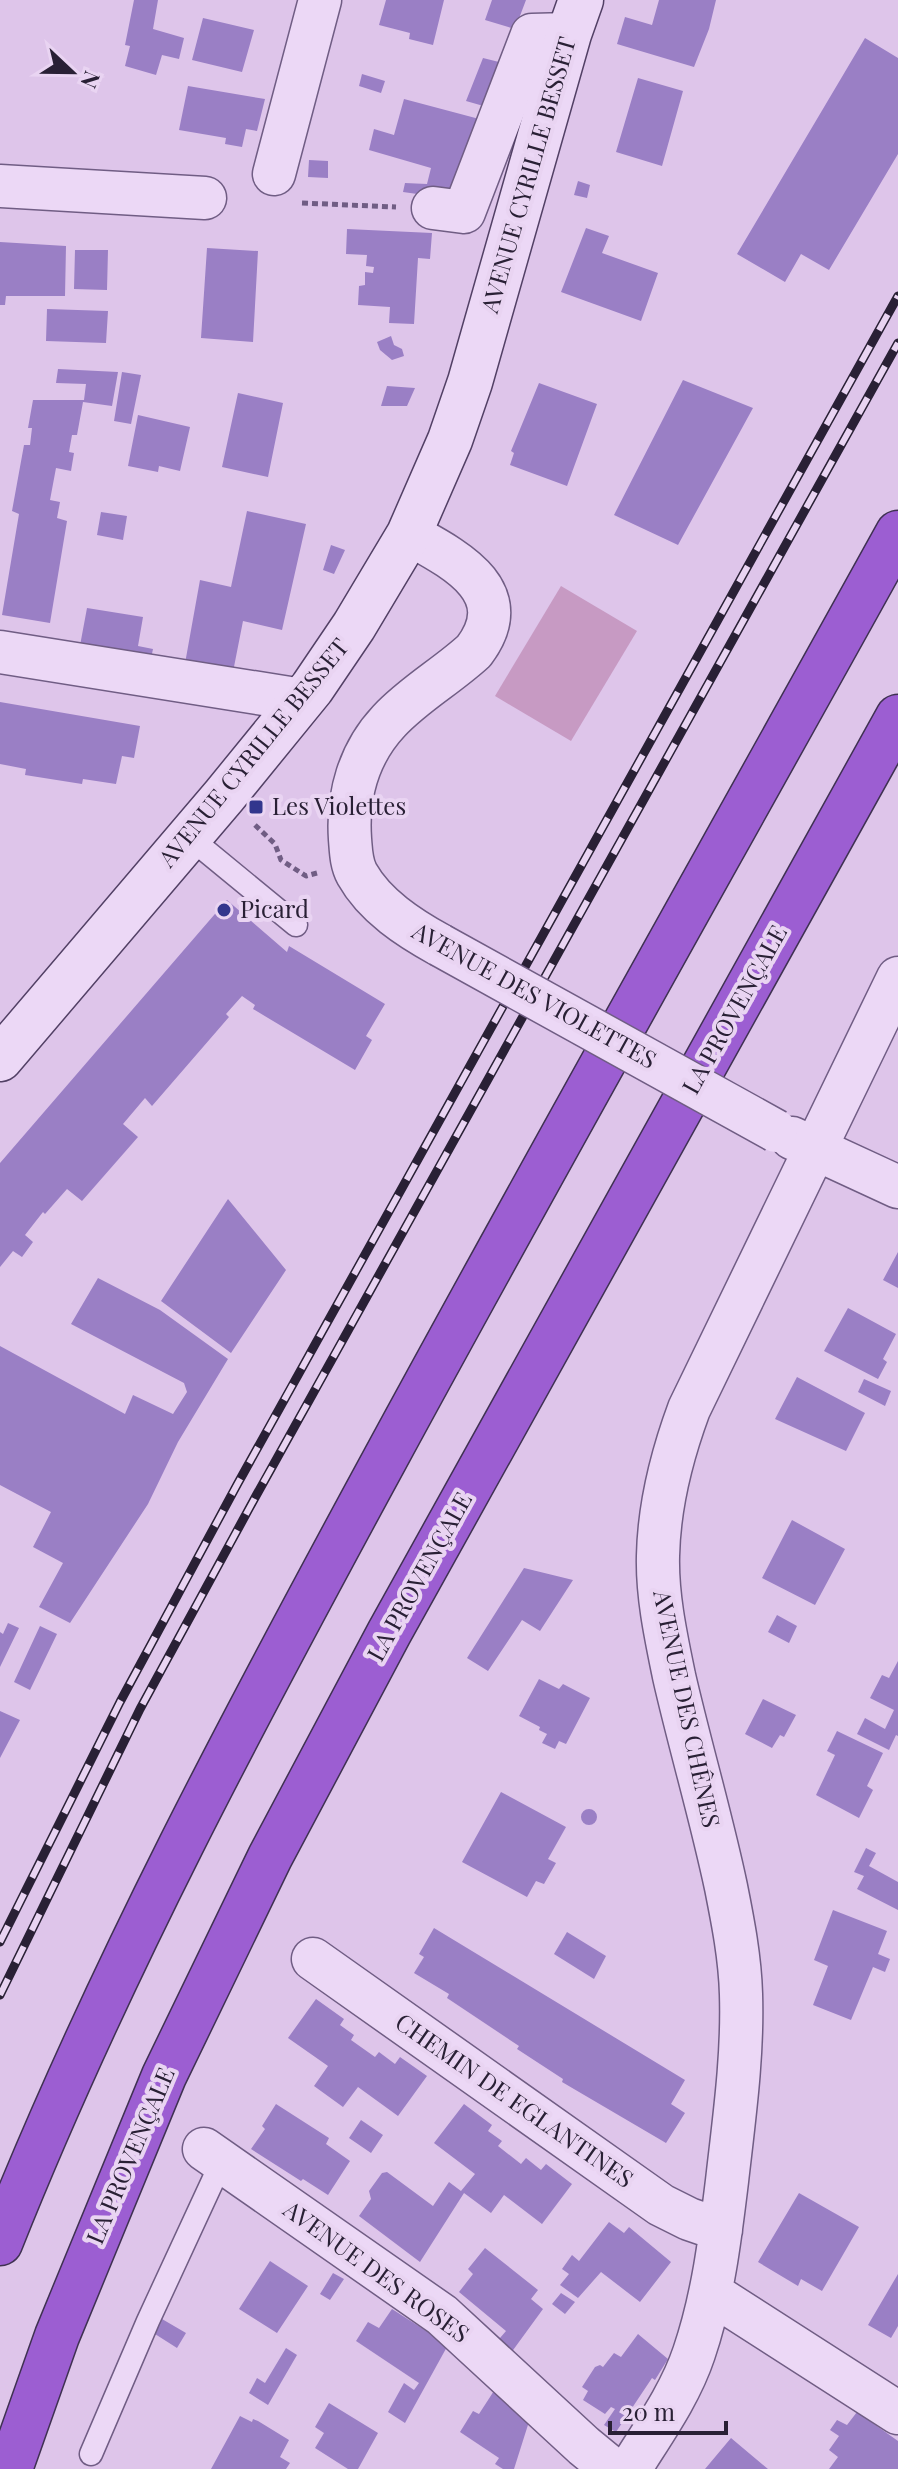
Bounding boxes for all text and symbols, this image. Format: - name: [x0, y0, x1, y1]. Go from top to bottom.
- north arrow: [32, 32, 112, 112]
- street label: AVENUE CYRILLE BESSET: [472, 33, 582, 317]
- text: N: [75, 67, 108, 93]
- street label: AVENUE CYRILLE BESSET: [150, 631, 355, 874]
- place label: Les Violettes: [272, 789, 406, 821]
- marker: Les Violettes: [247, 798, 265, 816]
- place label: Picard: [240, 892, 309, 924]
- marker: Picard: [215, 901, 233, 919]
- street label: AVENUE DES VIOLETTES: [406, 913, 663, 1075]
- street label: LA PROVENÇALE: [674, 919, 793, 1099]
- street label: LA PROVENÇALE: [359, 1486, 478, 1666]
- street label: AVENUE DES CHÊNES: [647, 1586, 729, 1830]
- street label: CHEMIN DE EGLANTINES: [390, 2005, 641, 2194]
- street label: LA PROVENÇALE: [78, 2062, 181, 2248]
- street label: AVENUE DES ROSES: [277, 2192, 476, 2349]
- scale bar: [610, 2385, 726, 2435]
- text: 20 m: [622, 2395, 675, 2427]

